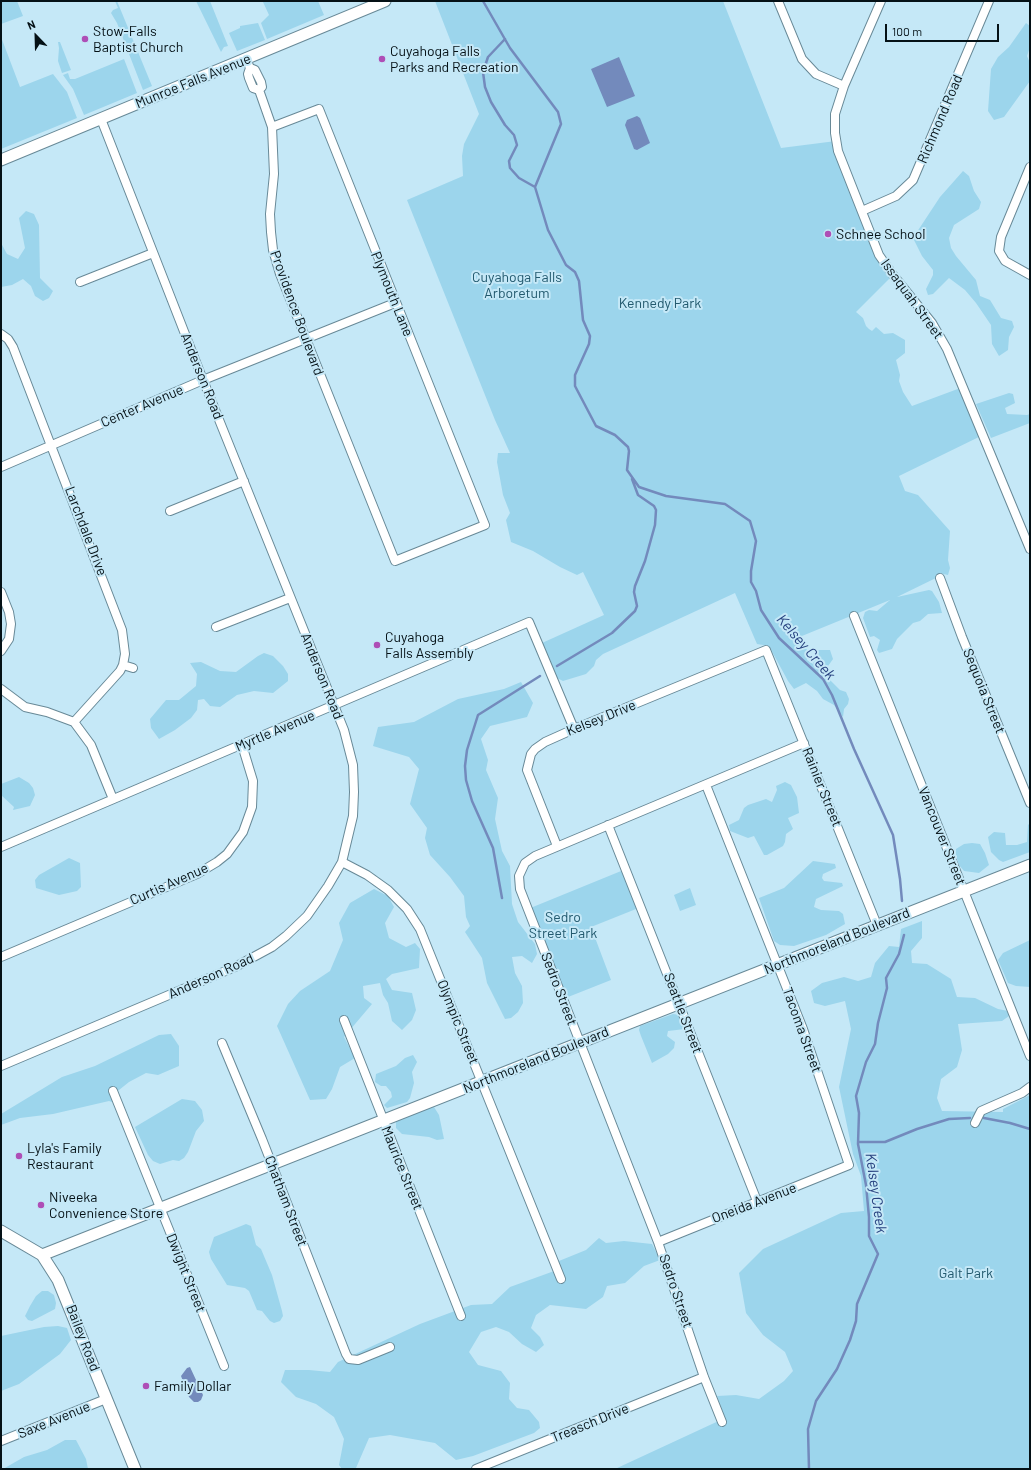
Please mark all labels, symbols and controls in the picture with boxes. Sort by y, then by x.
north arrow [16,16,56,56]
scale bar [887,16,1001,42]
text: N [25,17,37,32]
place label: Stow-Falls Baptist Church [93,23,183,56]
text: 100 m [892,24,922,38]
marker: Stow-Falls Baptist Church [80,34,90,44]
place label: Cuyahoga Falls Parks and Recreation [390,43,519,76]
street label: Munroe Falls Avenue [133,50,253,112]
marker: Cuyahoga Falls Parks and Recreation [377,54,387,64]
street label: Richmond Road [914,72,966,166]
place label: Schnee School [836,226,926,242]
marker: Schnee School [823,229,833,239]
street label: Providence Boulevard [267,248,327,378]
street label: Plymouth Lane [367,249,417,339]
street label: Issaquah Street [877,256,947,342]
park label: Cuyahoga Falls Arboretum [472,269,562,302]
park label: Kennedy Park [619,295,701,311]
street label: Anderson Road [177,330,227,422]
street label: Center Avenue [98,381,186,431]
street label: Larchdale Drive [61,484,111,578]
water label: Kelsey Creek [773,611,839,683]
place label: Cuyahoga Falls Assembly [385,629,474,662]
street label: Anderson Road [297,630,347,722]
marker: Cuyahoga Falls Assembly [372,640,382,650]
street label: Sequoia Street [959,646,1009,736]
street label: Kelsey Drive [564,696,638,740]
street label: Myrtle Avenue [233,707,317,755]
street label: Rainier Street [798,745,846,829]
street label: Vancouver Street [915,784,969,888]
street label: Curtis Avenue [127,859,211,909]
street label: Northmoreland Boulevard [762,904,912,978]
park label: Sedro Street Park [529,909,597,942]
street label: Anderson Road [166,950,256,1002]
street label: Sedro Street [537,950,581,1028]
street label: Seattle Street [660,971,706,1055]
street label: Olympic Street [433,977,483,1067]
street label: Tacoma Street [779,985,825,1075]
street label: Northmoreland Boulevard [461,1023,611,1097]
street label: Maurice Street [378,1124,426,1212]
place label: Lyla's Family Restaurant [27,1140,102,1172]
marker: Lyla's Family Restaurant [14,1151,24,1161]
water label: Kelsey Creek [861,1152,891,1234]
street label: Chatham Street [261,1153,311,1249]
street label: Oneida Avenue [709,1179,799,1227]
place label: Niveeka Convenience Store [49,1189,163,1222]
marker: Niveeka Convenience Store [36,1200,46,1210]
street label: Dwight Street [163,1231,209,1315]
street label: Sedro Street [656,1252,696,1330]
park label: Galt Park [939,1265,993,1281]
street label: Bailey Road [63,1302,103,1374]
place label: Family Dollar [154,1378,231,1394]
marker: Family Dollar [141,1381,151,1391]
street label: Saxe Avenue [15,1398,93,1442]
street label: Treasch Drive [549,1400,631,1446]

